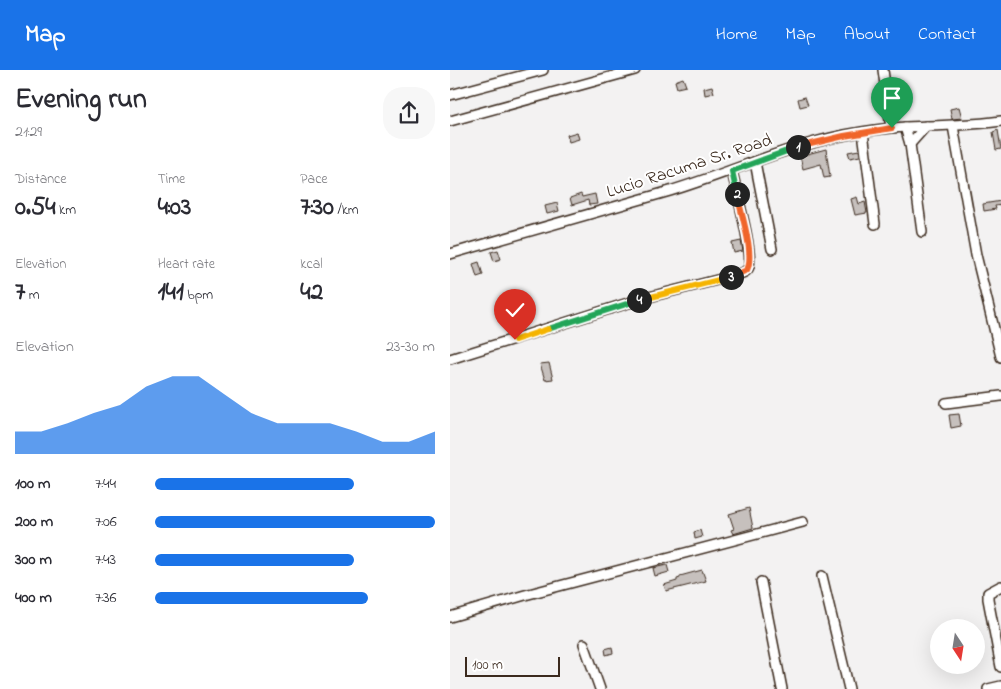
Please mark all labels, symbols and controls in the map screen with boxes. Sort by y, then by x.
text: Map [25,18,66,53]
text: Home [716,22,757,48]
text: Map [785,22,816,48]
text: About [844,22,890,48]
text: Contact [918,22,976,48]
pin [871,77,913,128]
text: Evening run [15,80,147,121]
icon: arrive [878,84,906,112]
button: share [383,87,435,139]
text: 21:29 [15,120,42,144]
street label: Lucio Racuma Sr. Road [604,128,776,206]
pin: 1 [786,134,810,160]
text: 1 [796,137,801,158]
text: Distance [15,169,67,190]
text: Time [158,169,185,190]
text: Pace [300,169,328,190]
pin: 2 [724,182,750,206]
text: 2 [734,184,741,205]
text: 0.54 [15,190,56,226]
text: 4:03 [158,190,191,226]
text: 7:30 [300,190,334,226]
text: km [56,200,76,221]
text: /km [334,200,359,221]
text: Elevation [15,254,66,275]
text: Heart rate [158,254,215,275]
text: kcal [300,254,323,275]
pin: 3 [718,264,744,290]
text: 3 [729,267,734,288]
text: 7 [15,275,25,311]
text: 141 [158,275,184,311]
text: 42 [300,275,323,311]
text: m [25,285,40,306]
text: bpm [184,285,213,306]
pin: 4 [626,288,652,312]
pin [494,289,536,340]
text: 4 [637,290,642,311]
icon: check [501,296,529,324]
text: Elevation [15,335,74,359]
text: 23–30 m [386,335,435,359]
text: 100 m [15,472,50,496]
text: 7:44 [95,472,116,496]
text: 200 m [15,510,53,534]
text: 7:06 [95,510,117,534]
text: 300 m [15,548,52,572]
text: 7:43 [95,548,116,572]
text: 400 m [15,586,52,610]
text: 7:36 [95,586,117,610]
north arrow [930,619,985,674]
map controls [930,619,985,674]
scale bar [465,654,560,677]
text: 100 m [472,655,503,676]

